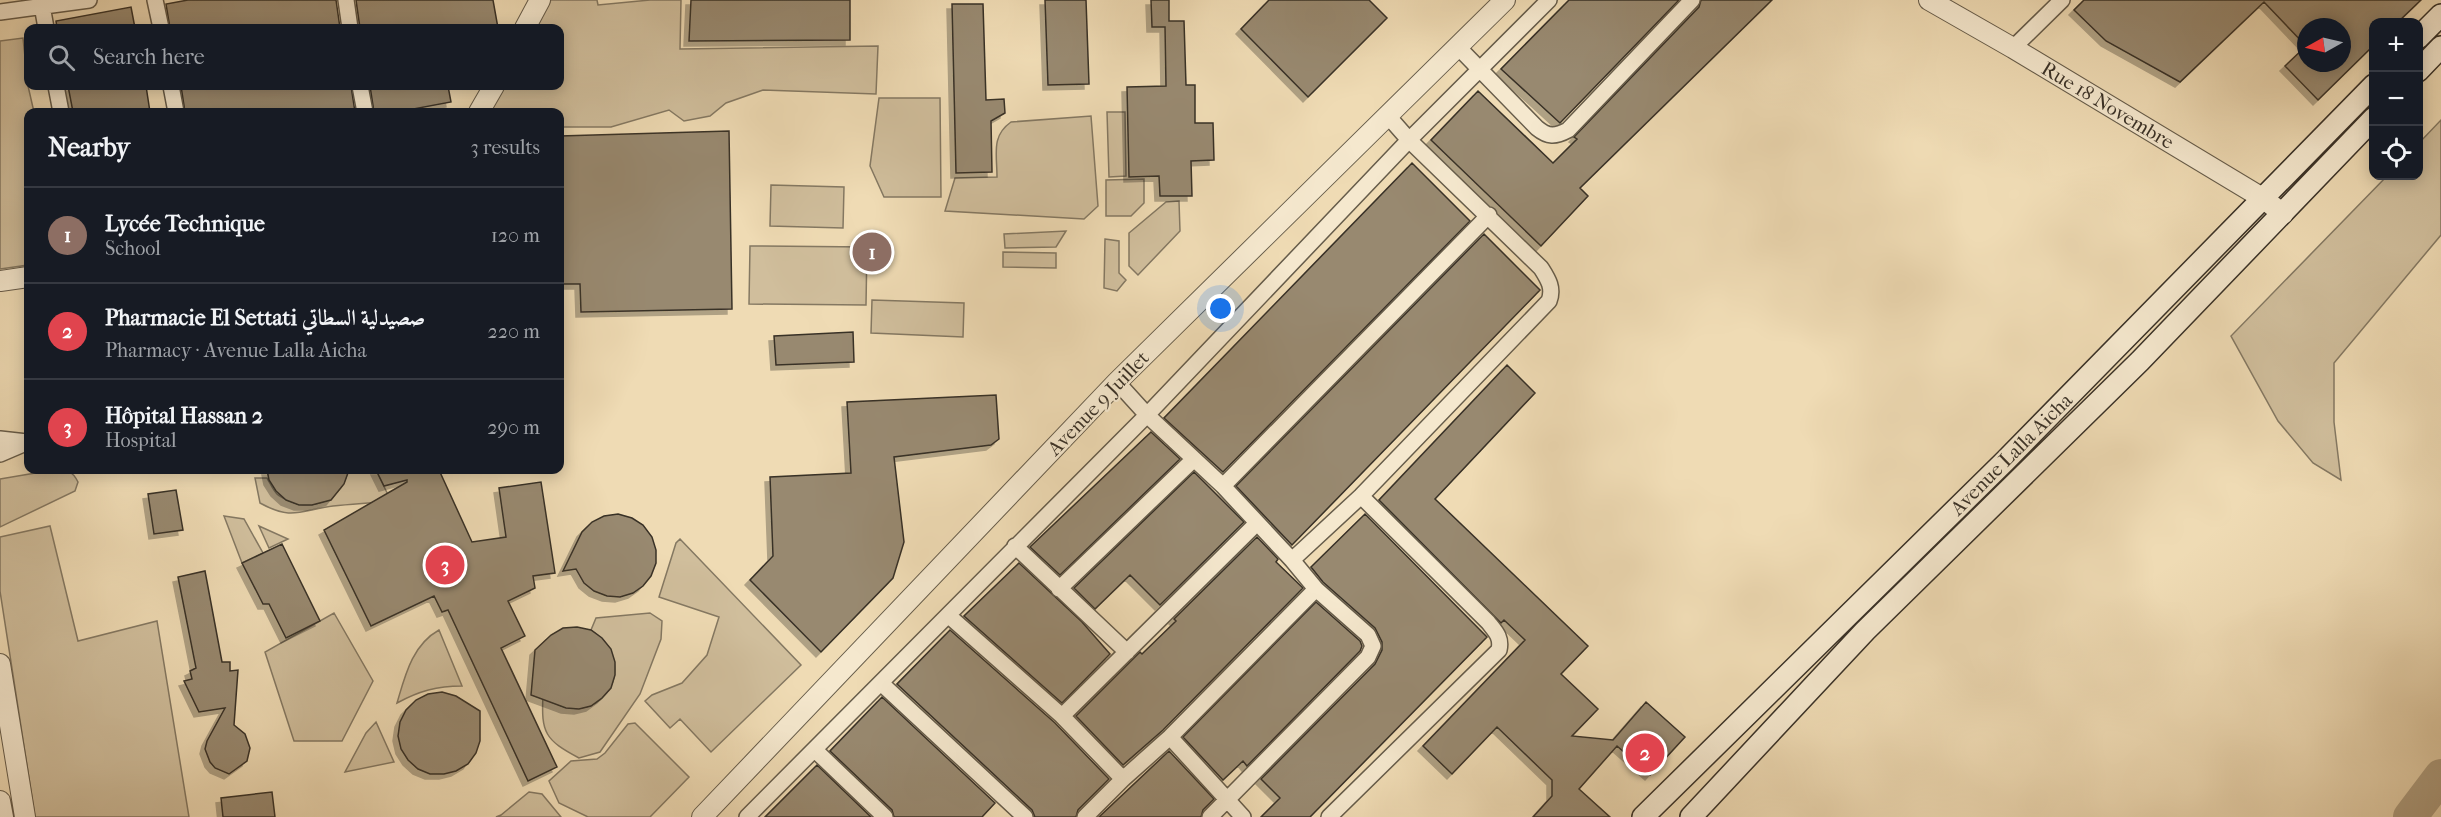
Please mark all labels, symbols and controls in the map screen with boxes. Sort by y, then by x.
north arrow [2297,18,2351,72]
map controls [2369,18,2423,180]
button: + [2369,18,2423,72]
search box [24,24,564,90]
icon: search [45,41,78,74]
text: Search here [93,44,205,70]
street label: Rue 18 Novembre [2037,57,2178,154]
button: − [2369,72,2423,126]
button: locate [2369,126,2423,180]
text: Nearby [48,132,130,163]
text: 3 results [471,136,540,159]
text: Lycée Technique [105,211,265,237]
text: 1 [64,224,71,247]
text: 120 m [491,224,540,247]
pin: 1 [852,230,892,274]
text: School [105,237,161,260]
your location [1206,294,1235,323]
text: Pharmacie El Settati صصيدلية السطاتي [105,305,425,331]
text: 2 [62,320,73,343]
text: 220 m [487,320,540,343]
text: Pharmacy · Avenue Lalla Aicha [105,339,367,362]
street label: Avenue 9 Juillet [1042,346,1154,461]
street label: Avenue Lalla Aicha [1945,388,2078,521]
text: Hôpital Hassan 2 [105,403,263,429]
text: 3 [63,416,72,439]
text: 290 m [487,416,540,439]
text: Hospital [105,429,177,452]
pin: 3 [426,542,464,588]
pin: 2 [1626,730,1664,776]

